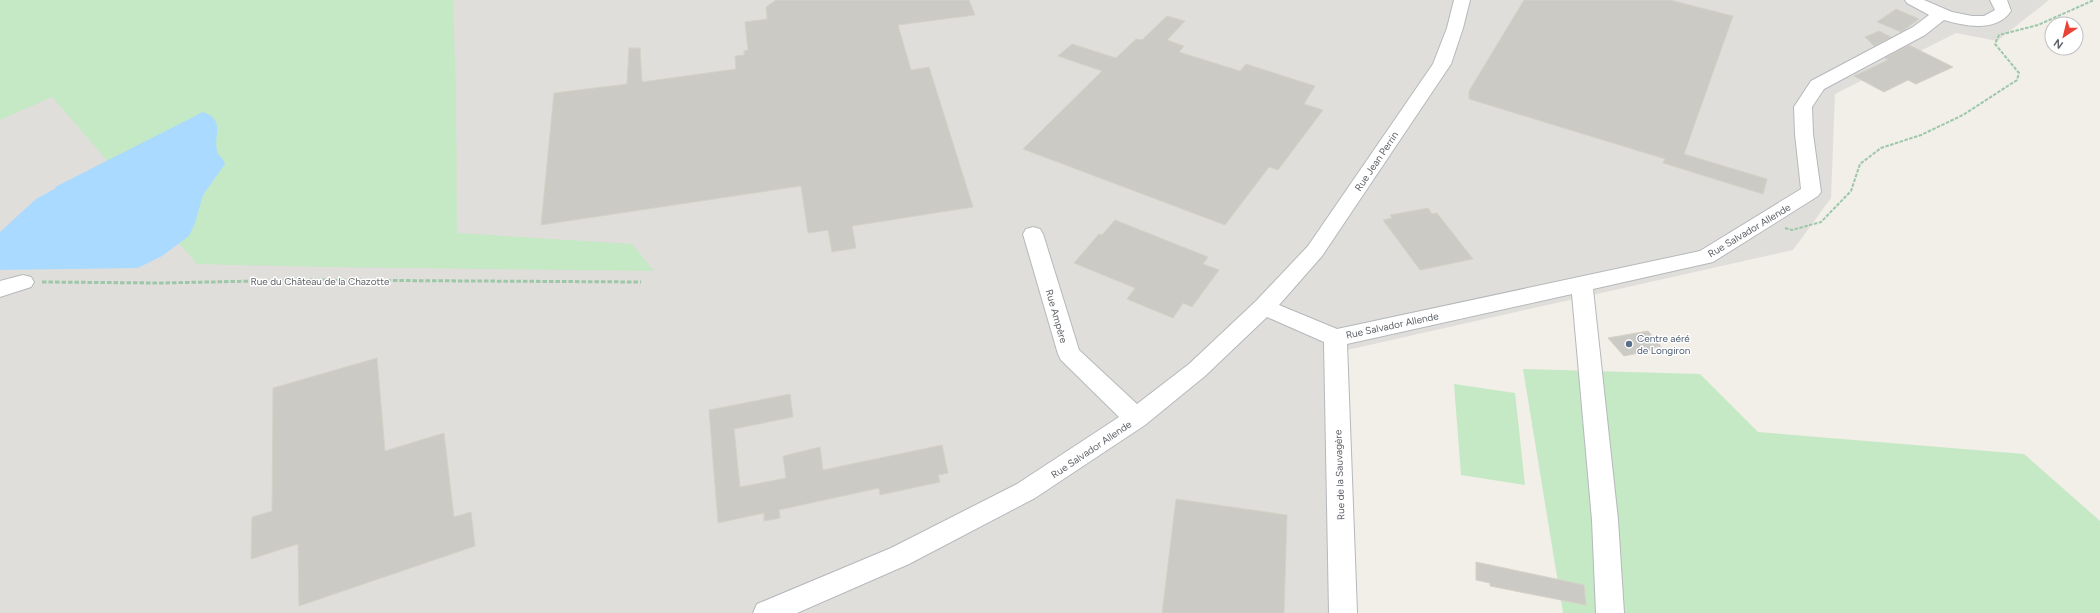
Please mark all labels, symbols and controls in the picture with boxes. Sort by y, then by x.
north arrow [2044,16,2084,56]
text: N [2051,36,2066,52]
street label: Rue Jean Perrin [1352,129,1401,194]
street label: Rue Salvador Allende [1705,200,1794,260]
street label: Rue du Château de la Chazotte [250,275,390,288]
street label: Rue Ampère [1043,288,1071,345]
street label: Rue Salvador Allende [1345,309,1440,342]
place label: Centre aéré de Longiron [1637,332,1691,357]
marker: Centre aéré de Longiron [1624,339,1634,349]
street label: Rue Salvador Allende [1048,417,1135,481]
street label: Rue de la Sauvagère [1331,429,1348,520]

